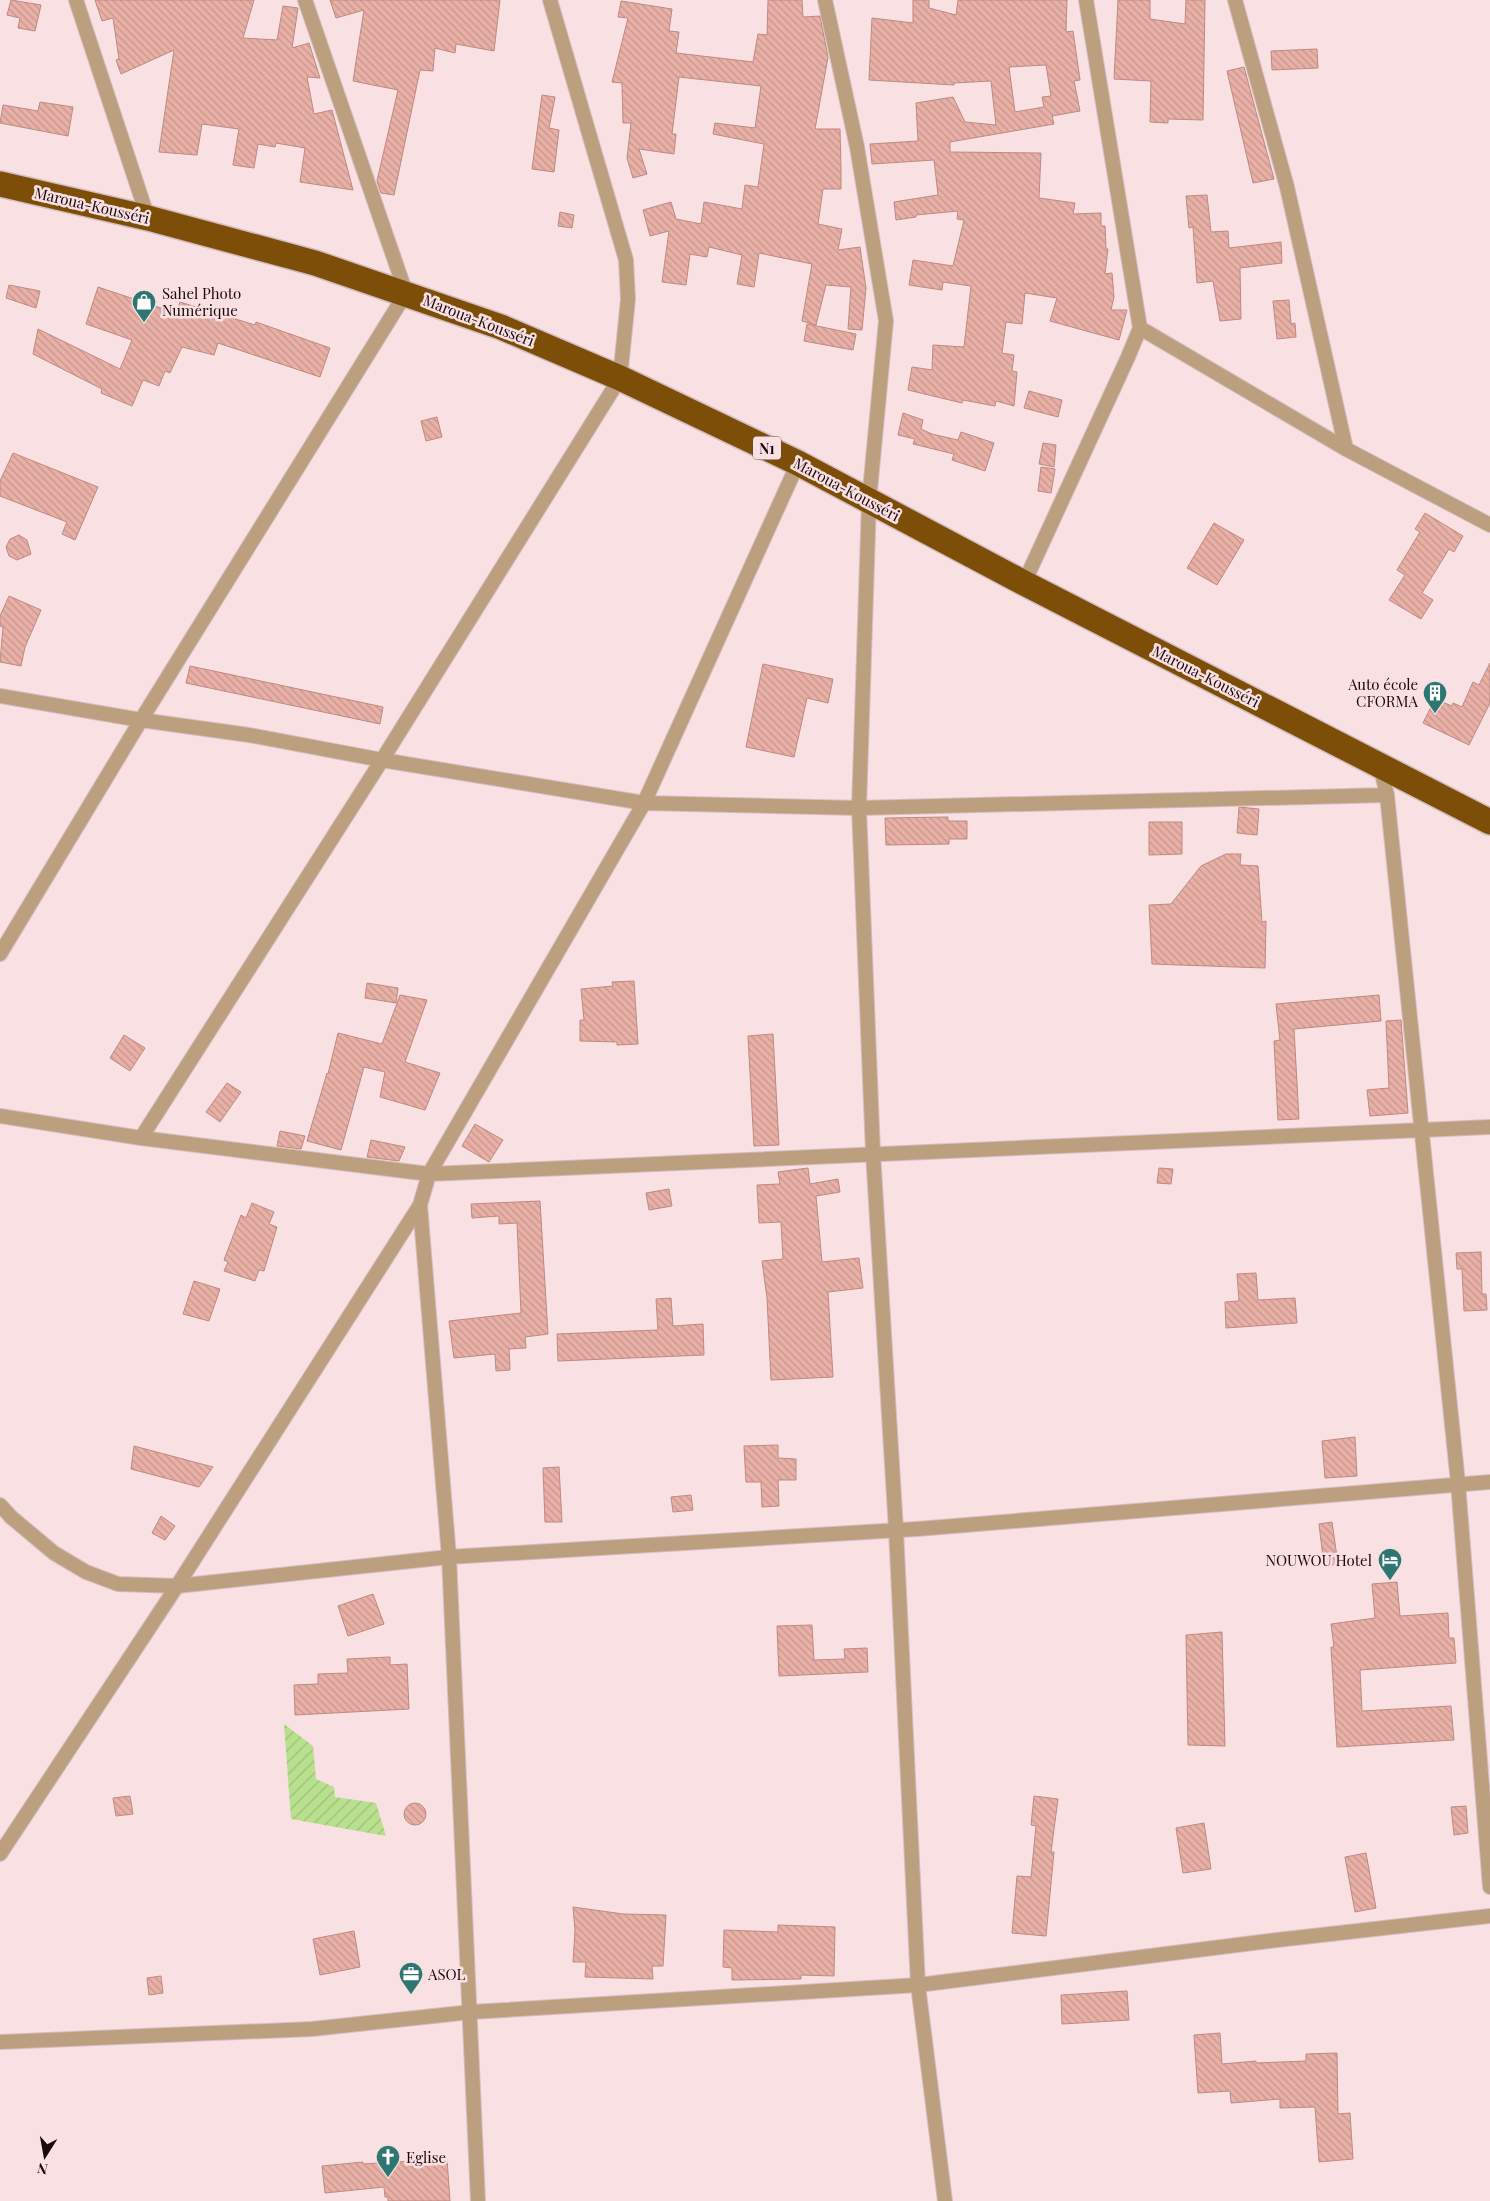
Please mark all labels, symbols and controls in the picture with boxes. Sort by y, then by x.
street label: Maroua-Kousséri [33,182,152,228]
place label: Sahel Photo Numérique [162,283,241,320]
shop icon: Sahel Photo Numérique [131,289,157,323]
street label: Maroua-Kousséri [421,290,538,351]
road number: N1 [753,436,781,459]
street label: Maroua-Kousséri [790,453,904,526]
street label: Maroua-Kousséri [1149,640,1263,712]
place label: Auto école CFORMA [1347,674,1419,711]
building icon: Auto école CFORMA [1422,680,1448,714]
hotel icon: NOUWOU Hotel [1377,1547,1403,1581]
place label: NOUWOU Hotel [1265,1550,1372,1570]
office icon: ASOL [398,1961,424,1995]
place label: ASOL [427,1964,466,1984]
north arrow [20,2131,70,2181]
church icon: Eglise [375,2144,401,2178]
place label: Eglise [406,2147,446,2167]
text: N [36,2159,49,2180]

